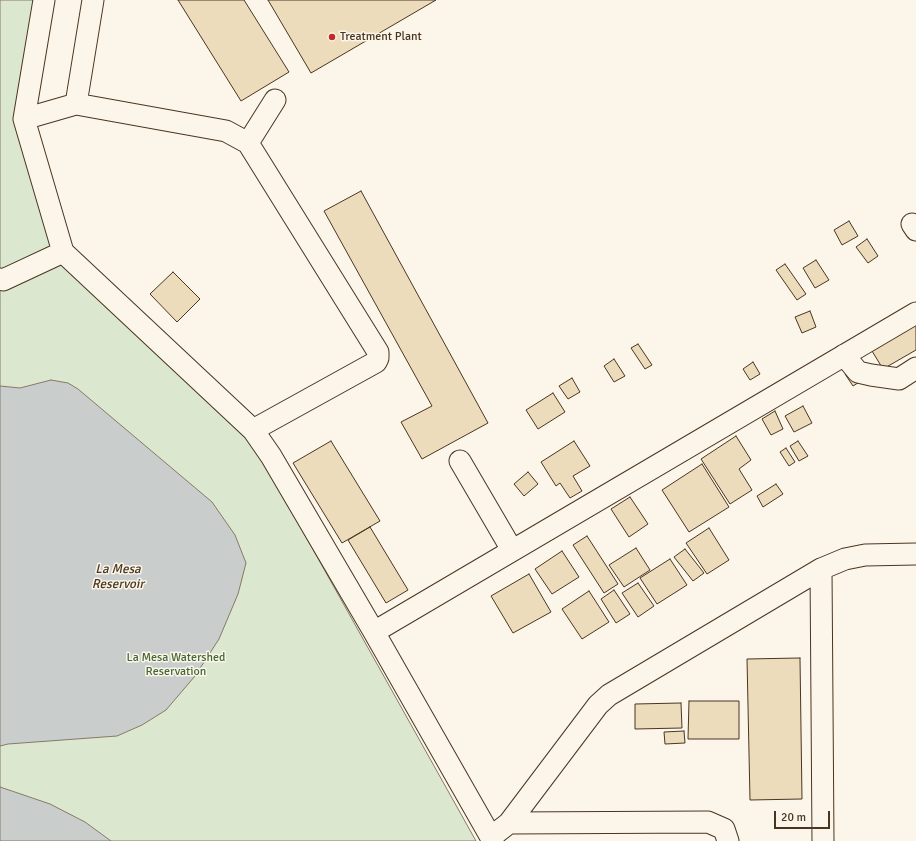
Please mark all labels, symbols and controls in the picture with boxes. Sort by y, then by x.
place label: Treatment Plant [340,30,422,44]
marker: Treatment Plant [327,32,337,42]
water label: La Mesa Reservoir [92,562,144,593]
park label: La Mesa Watershed Reservation [127,651,225,679]
scale bar [776,803,832,829]
text: 20 m [781,810,806,825]

